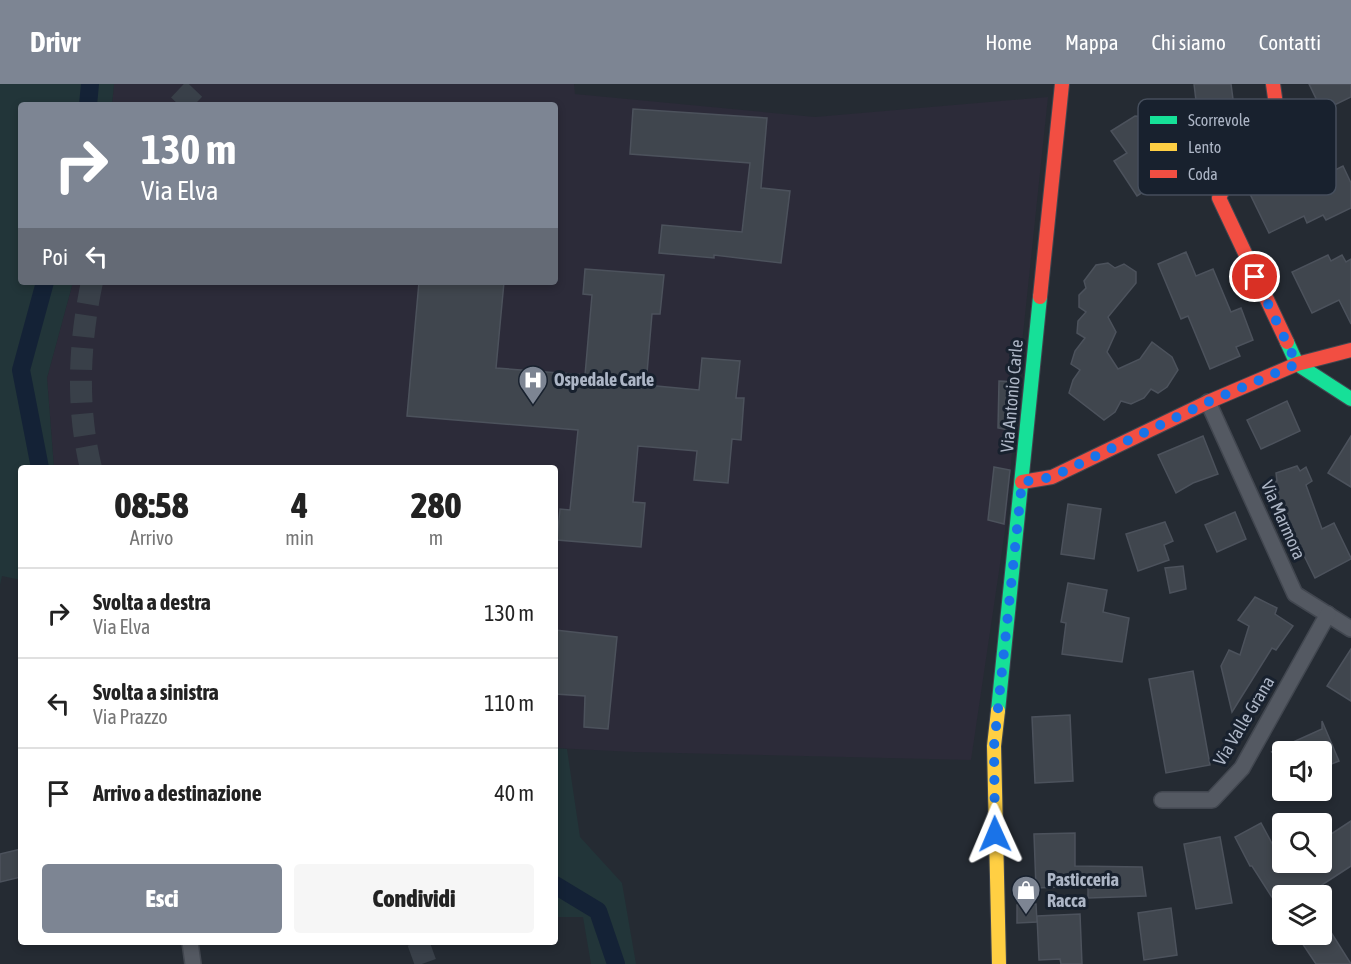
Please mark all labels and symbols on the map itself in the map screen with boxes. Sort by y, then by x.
legend [1138,99,1336,195]
text: Scorrevole [1188,111,1250,129]
text: Lento [1188,138,1221,156]
text: Coda [1188,165,1218,183]
pin [1229,251,1280,302]
street label: Via Antonio Carle [996,339,1027,453]
hospital icon: Ospedale Carle [517,364,549,406]
place label: Ospedale Carle [554,369,654,390]
street label: Via Marmora [1257,477,1310,563]
street label: Via Valle Grana [1209,672,1278,769]
position arrow [963,802,1027,866]
place label: Pasticceria Racca [1047,869,1119,911]
shop icon: Pasticceria Racca [1010,874,1042,916]

